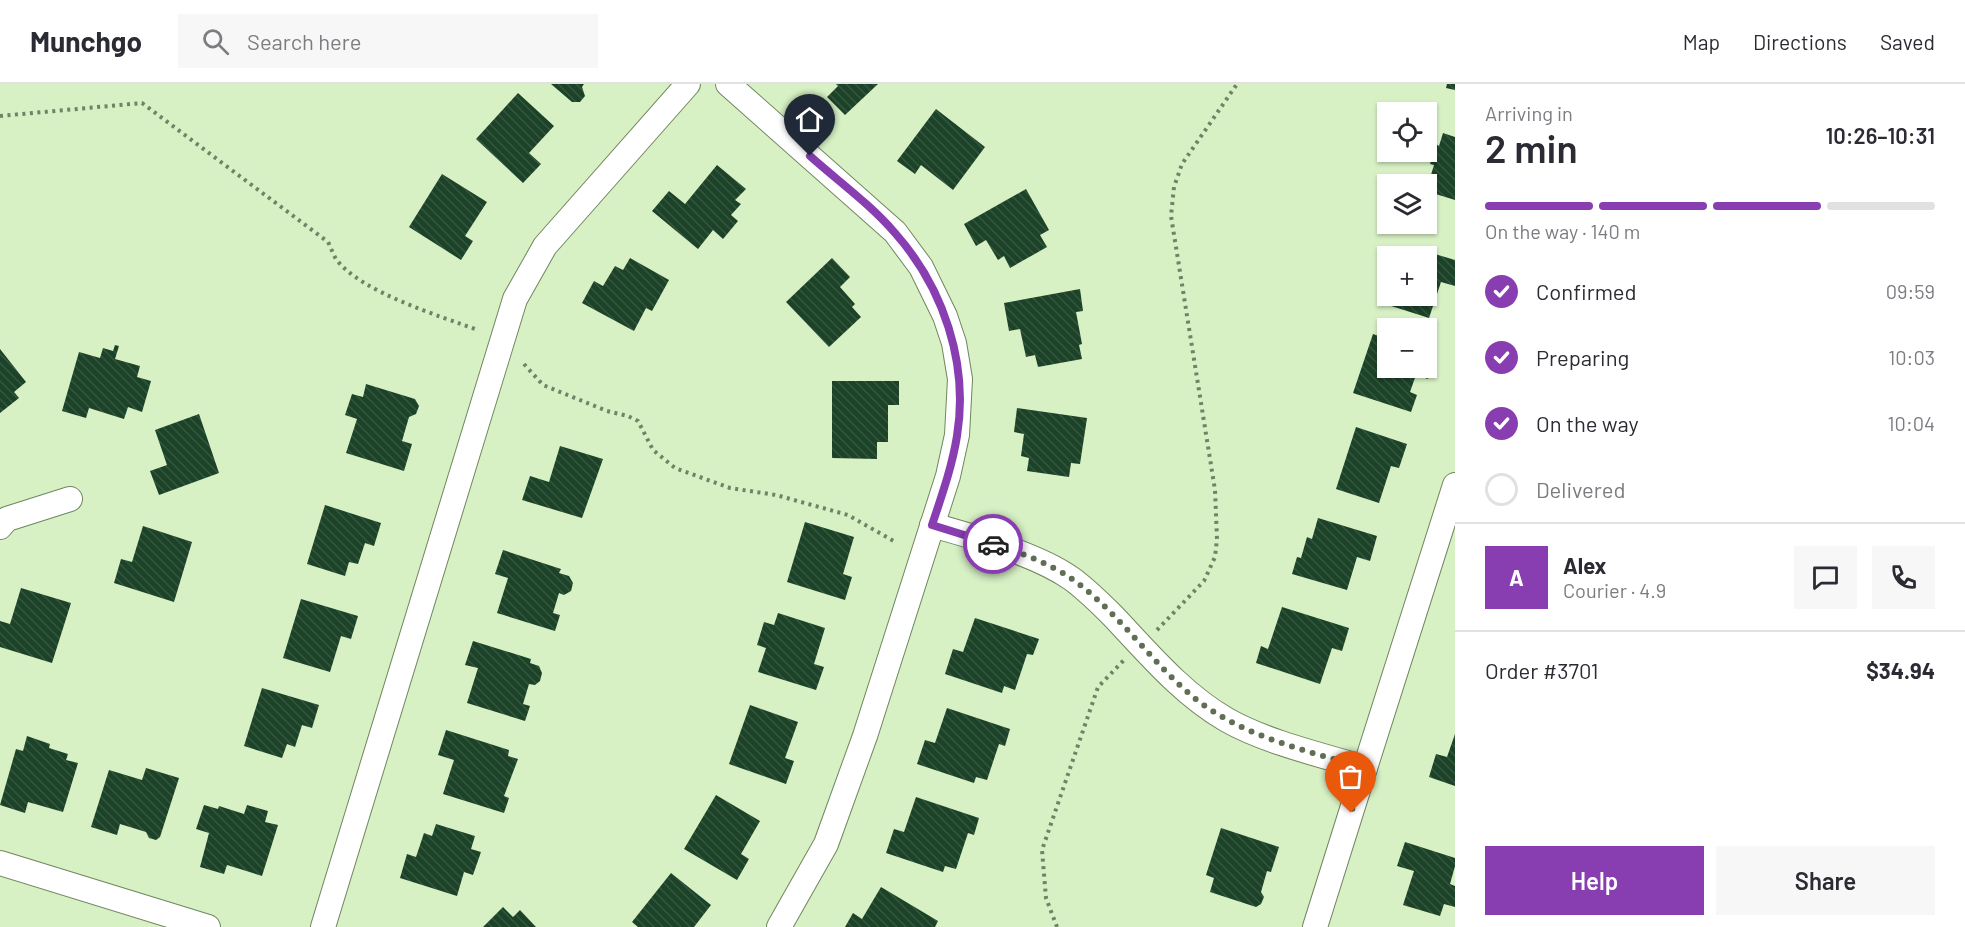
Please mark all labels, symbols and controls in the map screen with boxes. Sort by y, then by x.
search box [178,14,598,68]
text: Munchgo [30,24,142,58]
icon: search [199,25,232,58]
text: Search here [247,28,361,54]
text: Map [1683,29,1720,54]
text: Directions [1753,29,1847,54]
text: Saved [1880,29,1935,54]
pin [784,94,835,156]
text: Arriving in [1485,101,1573,125]
map controls [1377,102,1437,378]
button: locate [1377,102,1437,162]
icon: home [793,103,826,136]
text: 10:26–10:31 [1825,122,1935,148]
text: 2 min [1485,124,1578,171]
button: layers [1377,174,1437,234]
text: On the way · 140 m [1485,219,1640,243]
button: + [1377,246,1437,306]
icon: check [1485,275,1518,308]
text: Confirmed [1536,278,1636,304]
text: 09:59 [1886,279,1935,303]
button: − [1377,318,1437,378]
icon: check [1485,341,1518,374]
text: Preparing [1536,344,1629,370]
text: 10:03 [1888,345,1935,369]
icon: check [1485,407,1518,440]
text: On the way [1536,410,1639,436]
text: 10:04 [1888,411,1935,435]
text: Delivered [1536,476,1625,502]
courier [963,514,1023,574]
icon: car [977,528,1010,561]
button: chat [1794,546,1857,609]
button: phone [1872,546,1935,609]
text: Alex [1563,552,1606,578]
text: A [1509,564,1524,590]
text: Courier · 4.9 [1563,578,1666,602]
text: Order #3701 [1485,657,1598,683]
text: $34.94 [1866,657,1935,683]
pin [1325,751,1376,813]
icon: bag [1334,760,1367,793]
button: Help [1485,846,1704,915]
button: Share [1716,846,1935,915]

